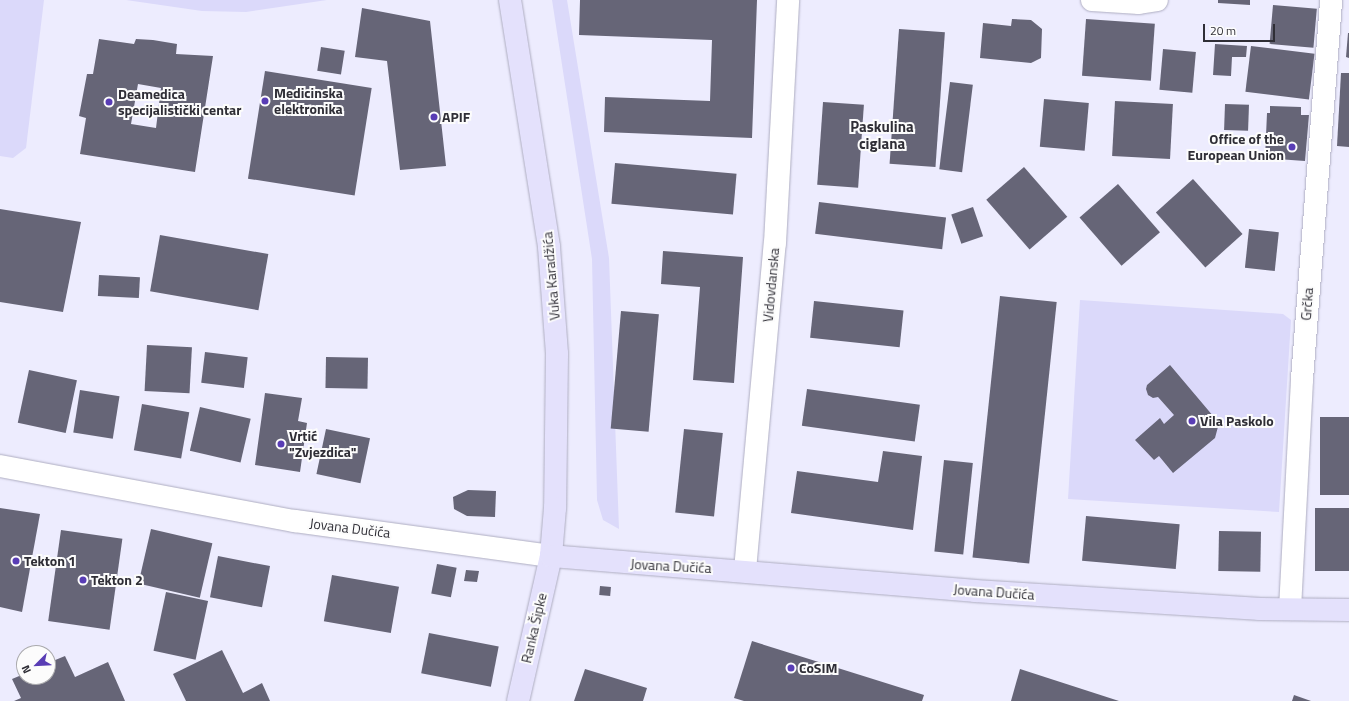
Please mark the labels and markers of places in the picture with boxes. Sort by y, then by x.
place label: Medicinska elektronika [274,85,343,118]
place label: Deamedica specijalistički centar [118,86,241,118]
marker: Medicinska elektronika [259,95,271,107]
marker: Deamedica specijalistički centar [103,96,115,108]
place label: APIF [442,109,470,125]
marker: APIF [429,112,439,122]
place label: Office of the European Union [1187,131,1284,164]
marker: Office of the European Union [1287,142,1297,152]
place label: Vila Paskolo [1200,413,1274,429]
marker: Vila Paskolo [1187,416,1197,426]
place label: Vrtić "Zvjezdica" [289,428,357,460]
marker: Vrtić "Zvjezdica" [276,439,286,449]
place label: Tekton 1 [24,553,76,569]
marker: Tekton 1 [11,556,21,566]
place label: Tekton 2 [91,572,143,588]
marker: Tekton 2 [78,575,88,585]
place label: CoSIM [799,660,837,676]
marker: CoSIM [786,663,796,673]

